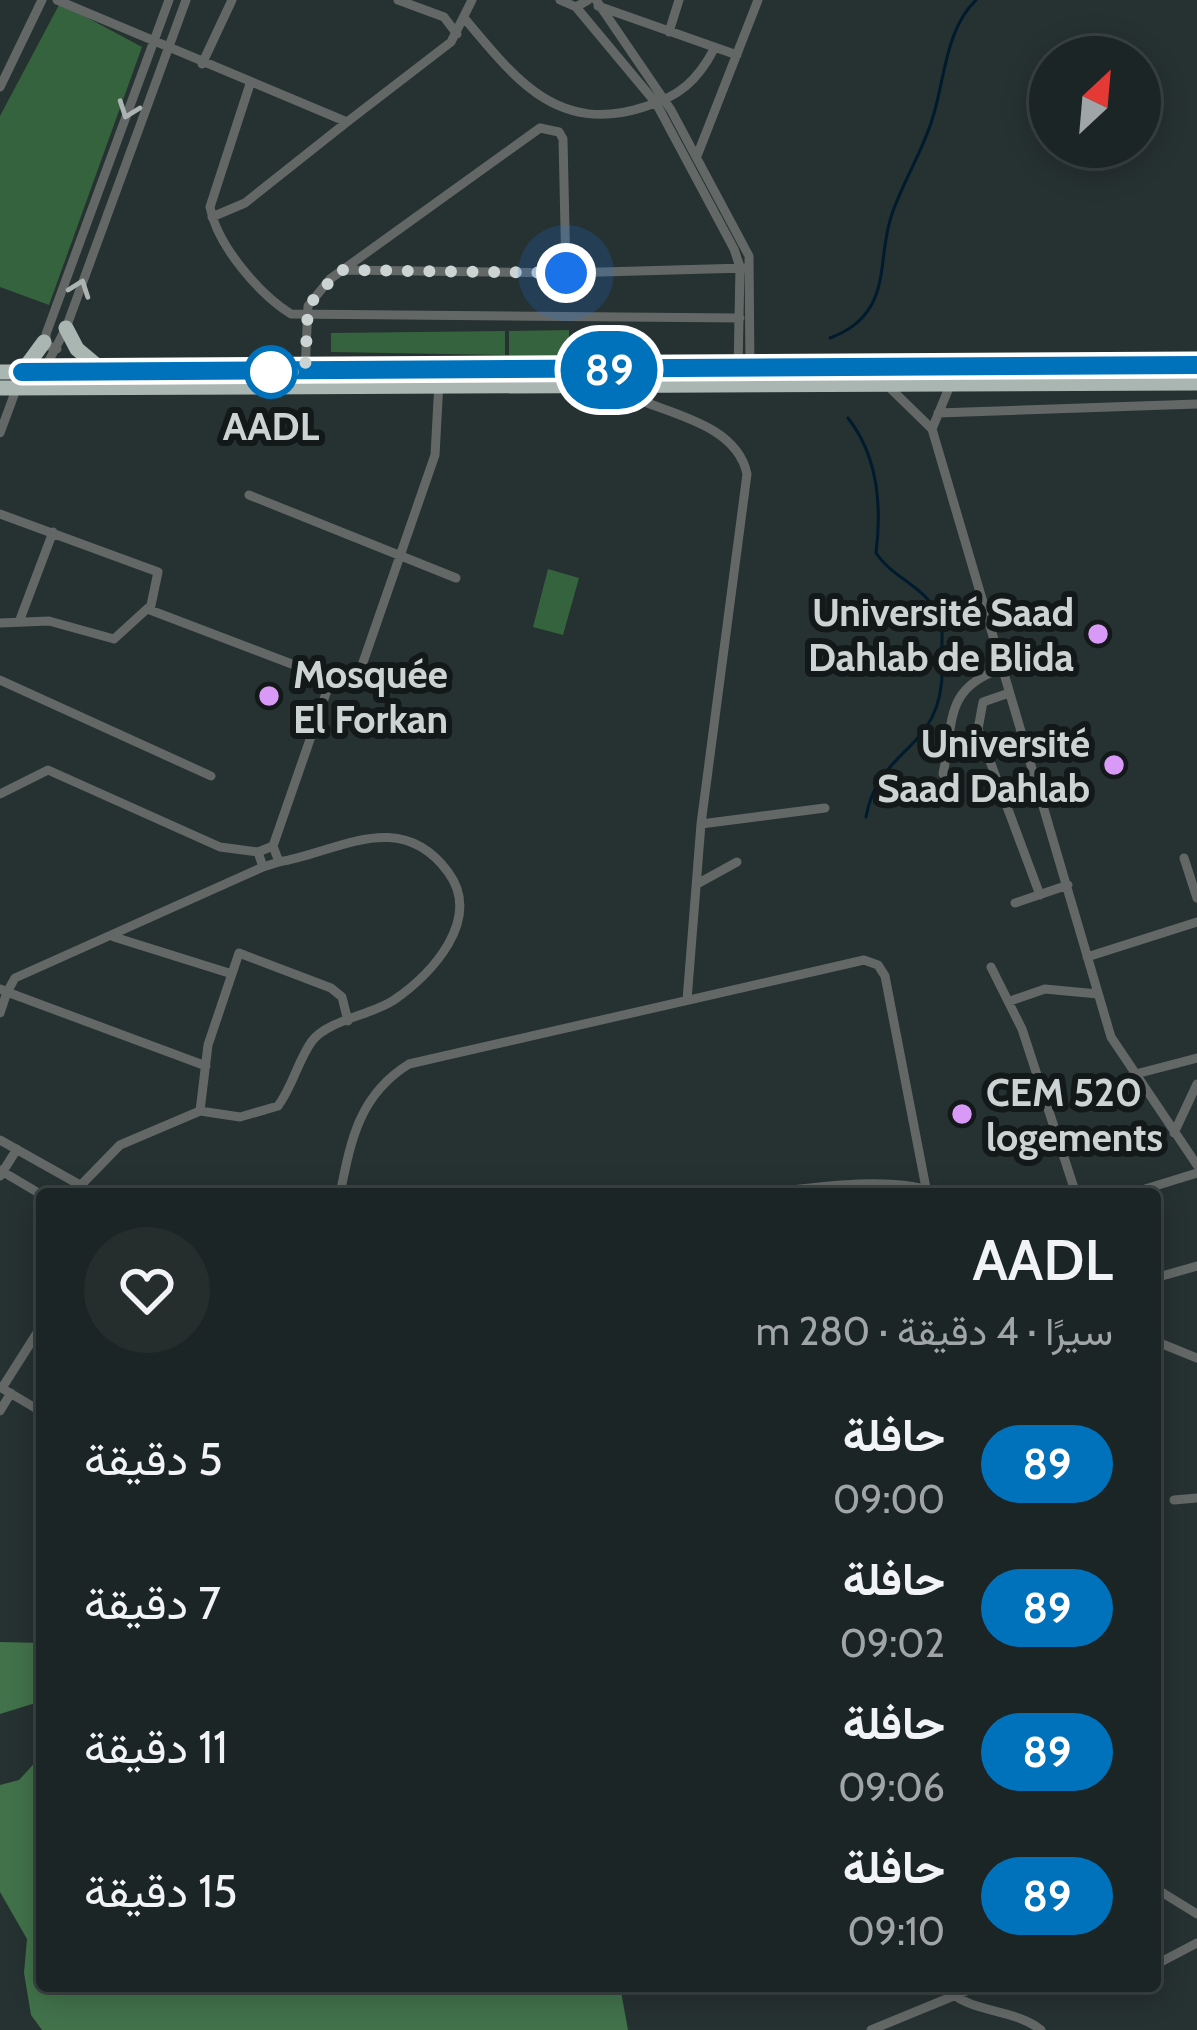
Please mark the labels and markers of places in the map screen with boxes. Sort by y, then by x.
marker: AADL [246,347,296,397]
place label: AADL [223,402,320,450]
place label: Université Saad Dahlab de Blida [808,588,1074,681]
marker: Université Saad Dahlab de Blida [1085,621,1111,647]
place label: Mosquée El Forkan [293,650,448,743]
marker: Mosquée El Forkan [256,683,282,709]
place label: Université Saad Dahlab [877,719,1090,812]
marker: Université Saad Dahlab [1101,752,1127,778]
place label: CEM 520 logements [986,1068,1163,1161]
marker: CEM 520 logements [949,1101,975,1127]

